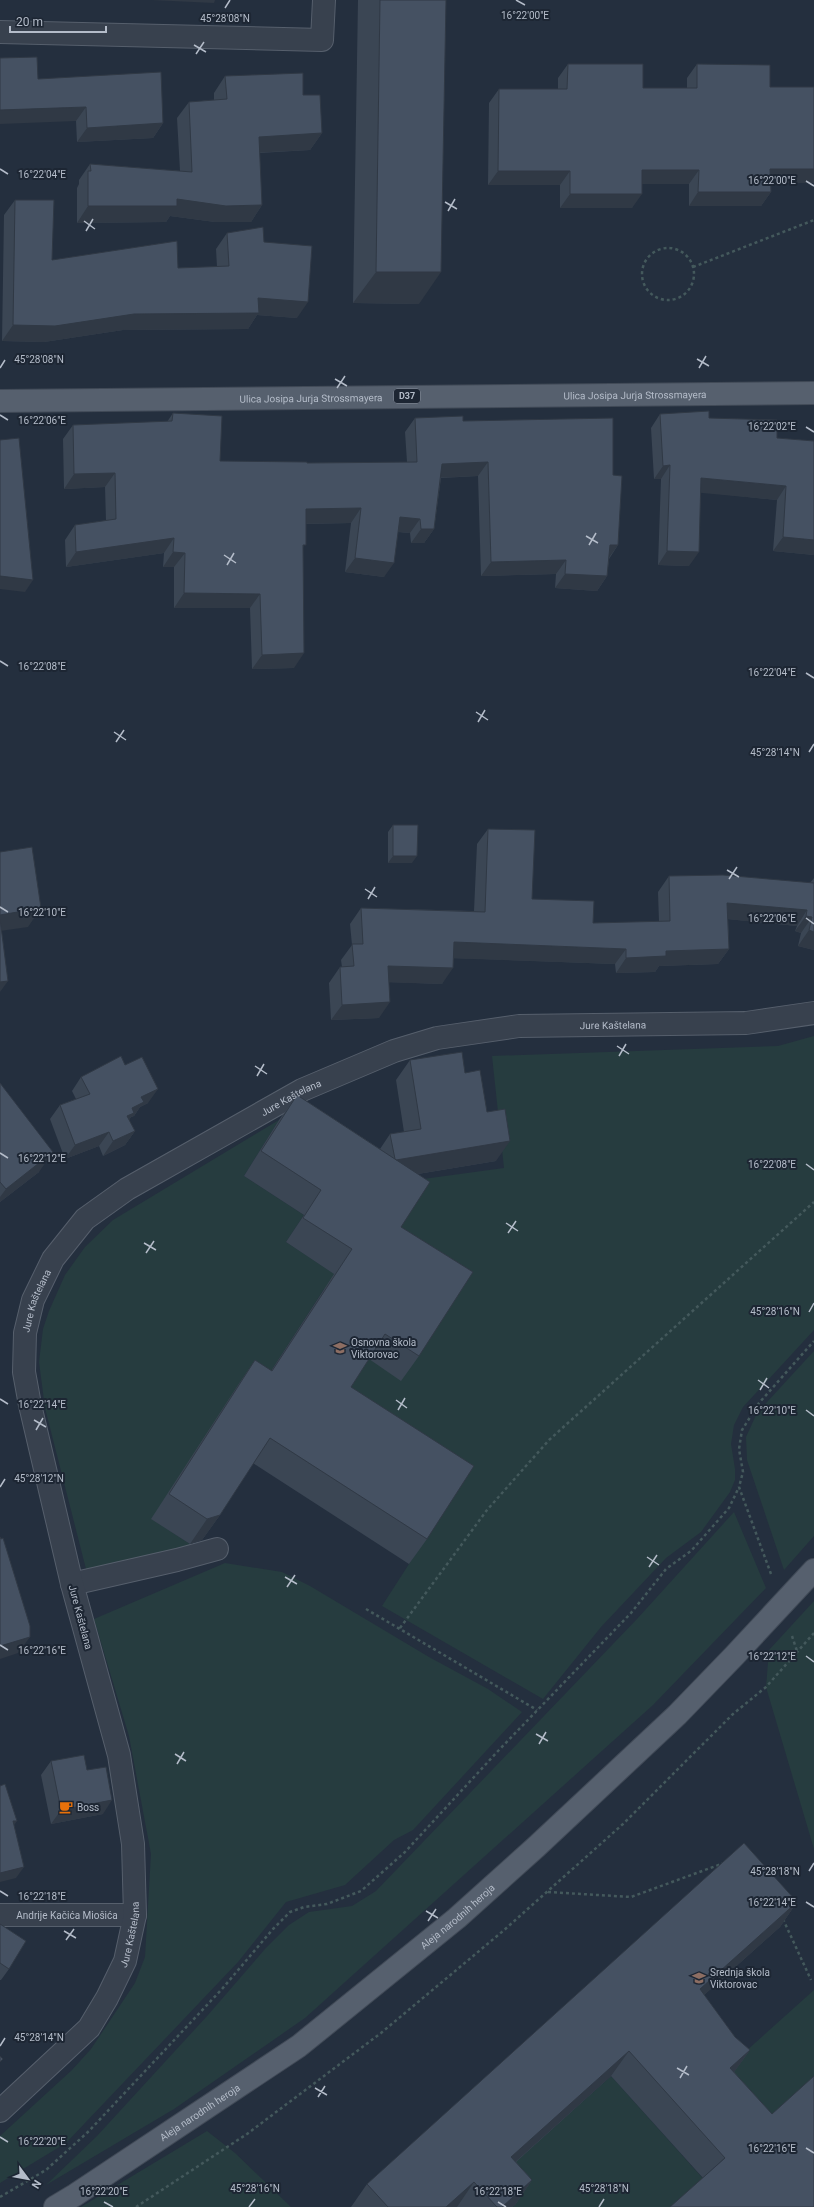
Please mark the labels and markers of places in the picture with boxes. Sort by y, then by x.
place label: Osnovna škola Viktorovac [351,1337,416,1360]
school or university icon: Osnovna škola Viktorovac [332,1340,348,1356]
cafe icon: Boss [58,1799,74,1815]
place label: Boss [77,1802,99,1813]
place label: Srednja škola Viktorovac [710,1967,770,1990]
school or university icon: Srednja škola Viktorovac [691,1970,707,1986]

